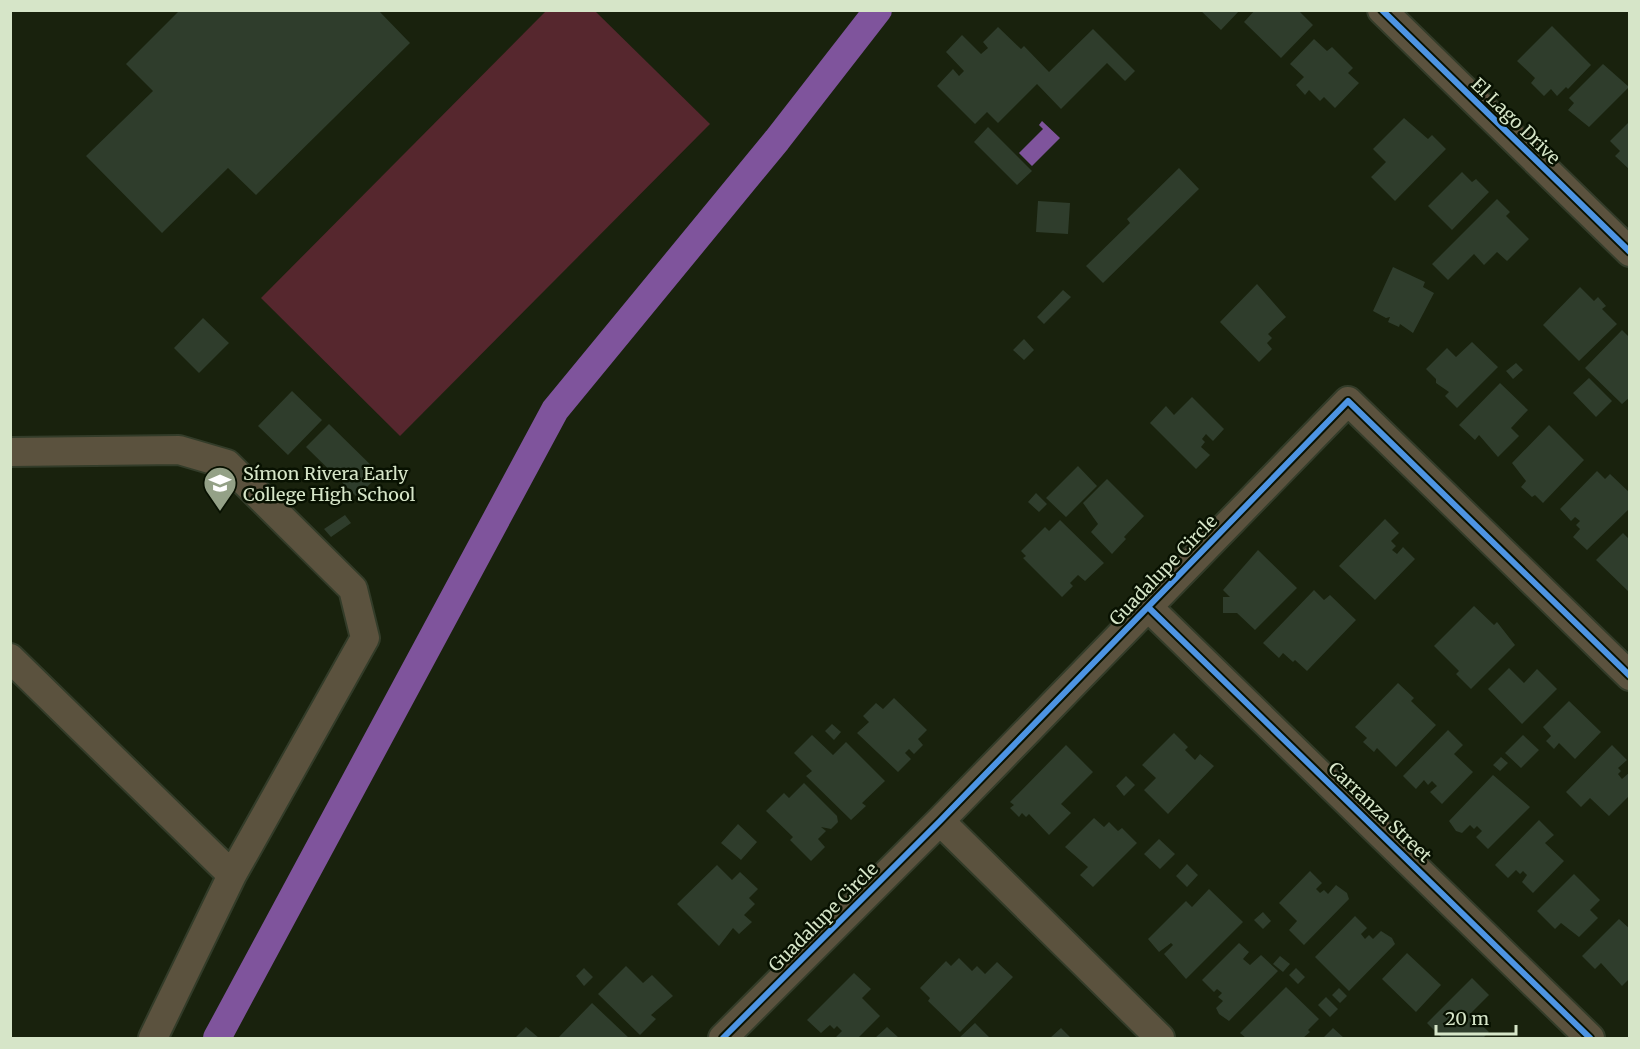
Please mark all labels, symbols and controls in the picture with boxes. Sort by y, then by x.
street label: El Lago Drive [1467,73,1565,169]
place label: Símon Rivera Early College High School [243,462,416,506]
school or university icon: Símon Rivera Early College High School [202,465,238,512]
street label: Guadalupe Circle [1104,510,1222,630]
street label: Carranza Street [1324,757,1436,867]
street label: Guadalupe Circle [763,857,883,977]
scale bar [1436,998,1516,1036]
text: 20 m [1445,1007,1489,1030]

